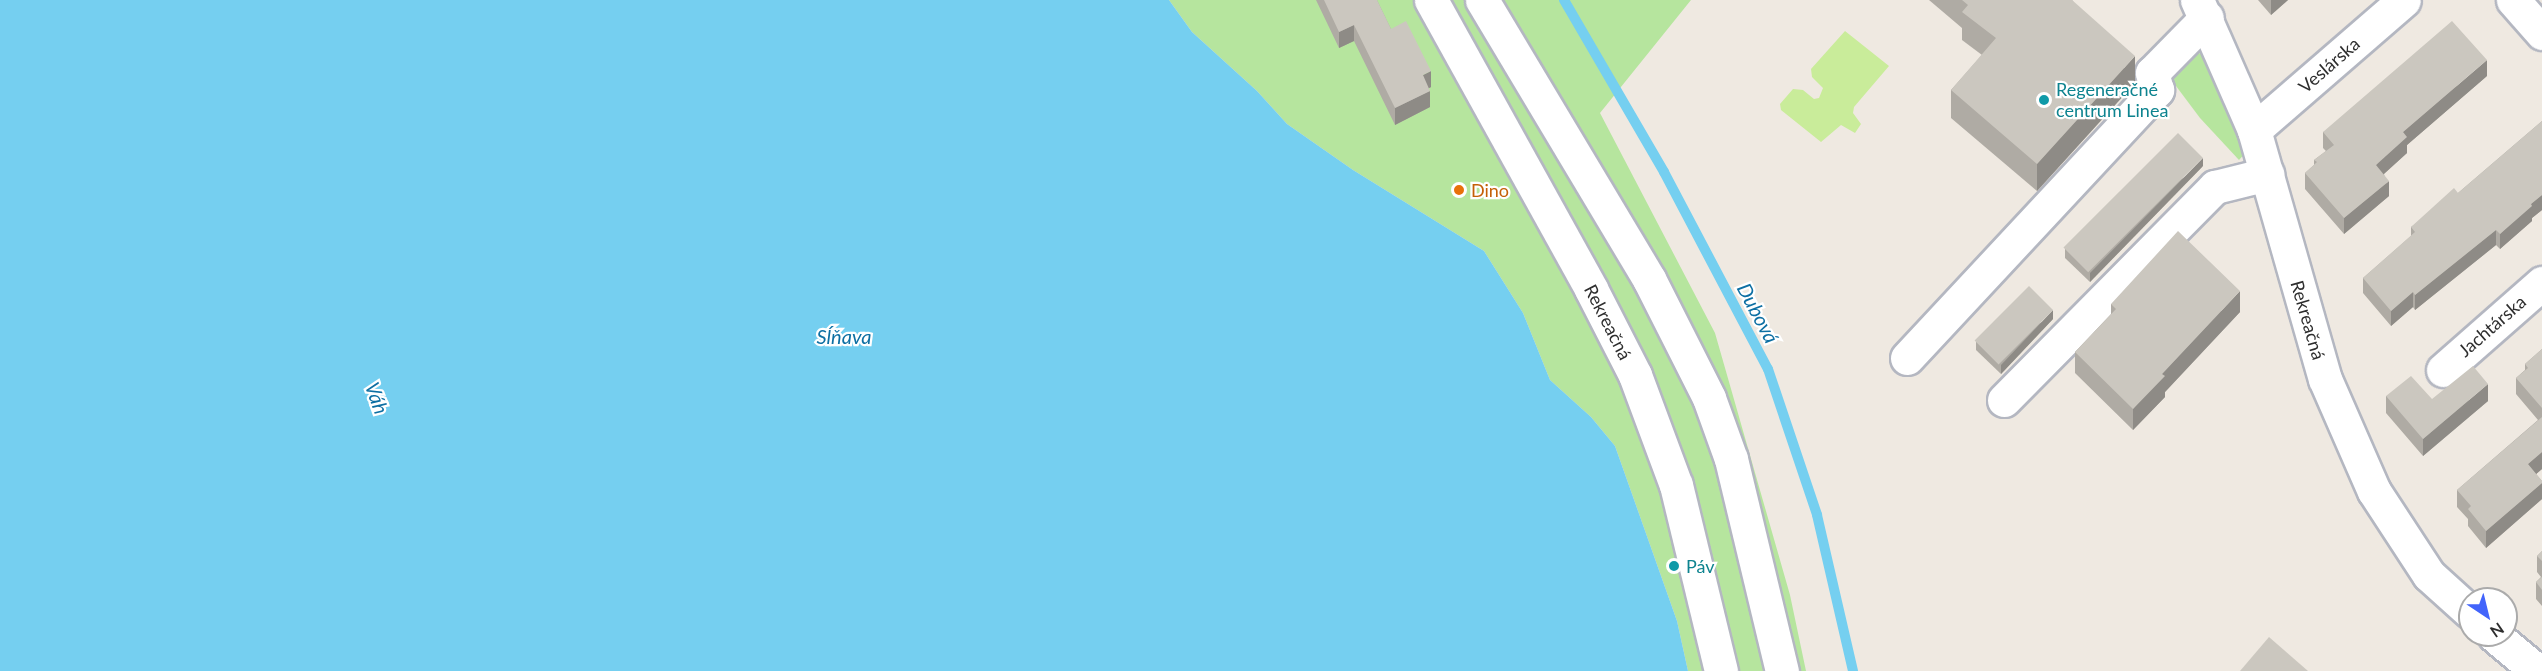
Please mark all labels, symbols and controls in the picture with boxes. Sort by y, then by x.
street label: Veslárska [2294,33,2364,97]
place label: Regeneračné centrum Linea [2056,79,2168,122]
marker: Regeneračné centrum Linea [2037,93,2051,107]
place label: Dino [1471,179,1509,201]
marker: Dino [1452,183,1466,197]
street label: Rekreačná [2286,278,2330,362]
water label: Dubová [1732,279,1784,347]
street label: Rekreačná [1580,281,1636,363]
street label: Jachtárska [2454,291,2530,361]
water label: Sĺňava [817,324,871,348]
water label: Váh [360,379,394,417]
place label: Páv [1686,555,1715,577]
marker: Páv [1667,559,1681,573]
north arrow [2458,587,2518,647]
text: N [2487,619,2508,642]

